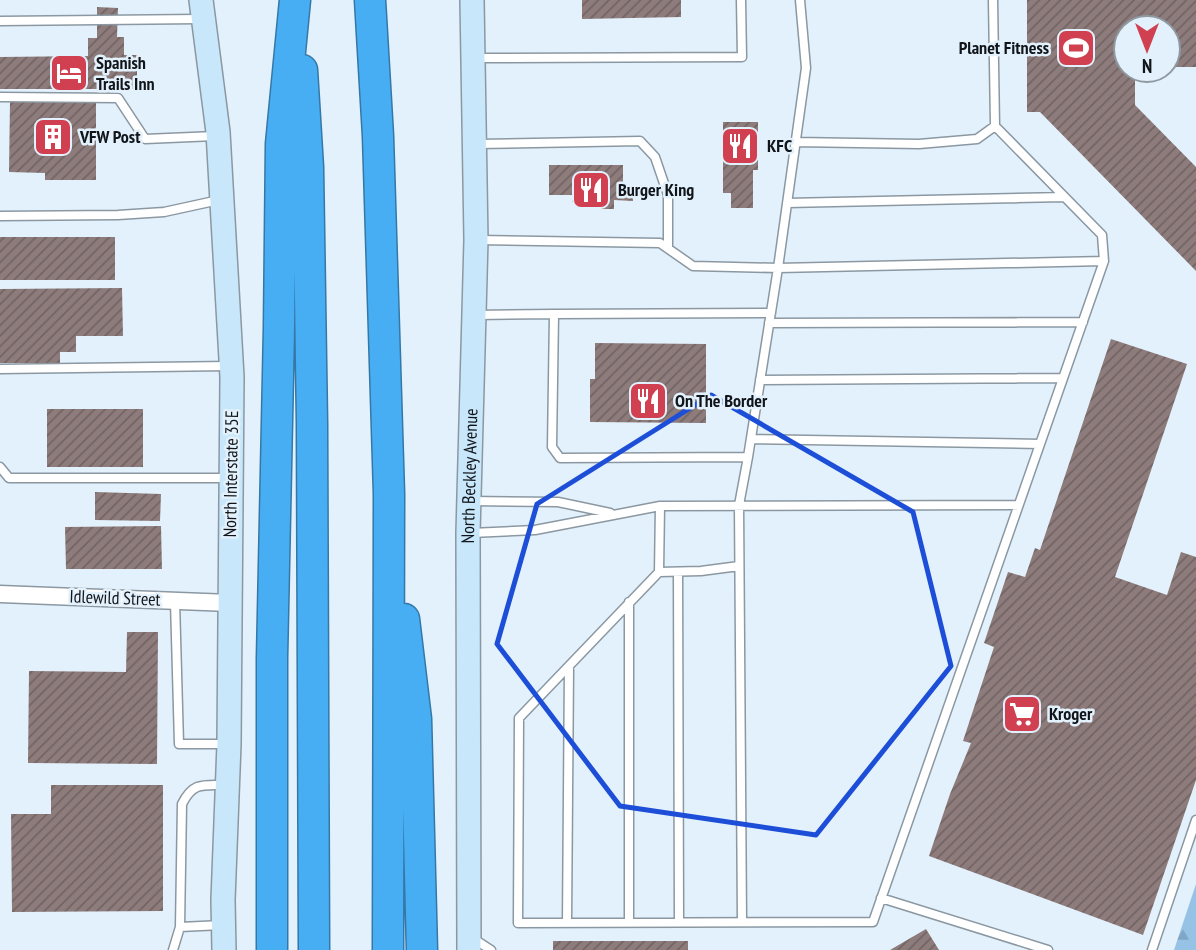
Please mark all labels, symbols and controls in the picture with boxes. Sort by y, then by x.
north arrow [1112,14,1182,84]
sports icon: Planet Fitness [1055,27,1097,69]
place label: Planet Fitness [959,36,1049,59]
place label: Spanish Trails Inn [96,51,155,95]
hotel icon: Spanish Trails Inn [48,52,90,94]
text: N [1142,54,1152,78]
building icon: VFW Post [32,116,74,158]
place label: VFW Post [79,125,141,148]
restaurant icon: KFC [719,125,761,167]
place label: KFC [767,134,792,157]
restaurant icon: Burger King [570,169,612,211]
place label: Burger King [618,178,694,201]
restaurant icon: On The Border [627,380,669,422]
place label: On The Border [675,389,768,412]
street label: North Beckley Avenue [456,408,482,544]
street label: North Interstate 35E [218,410,243,538]
street label: Idlewild Street [69,584,161,611]
supermarket icon: Kroger [1001,693,1043,735]
place label: Kroger [1049,702,1093,725]

